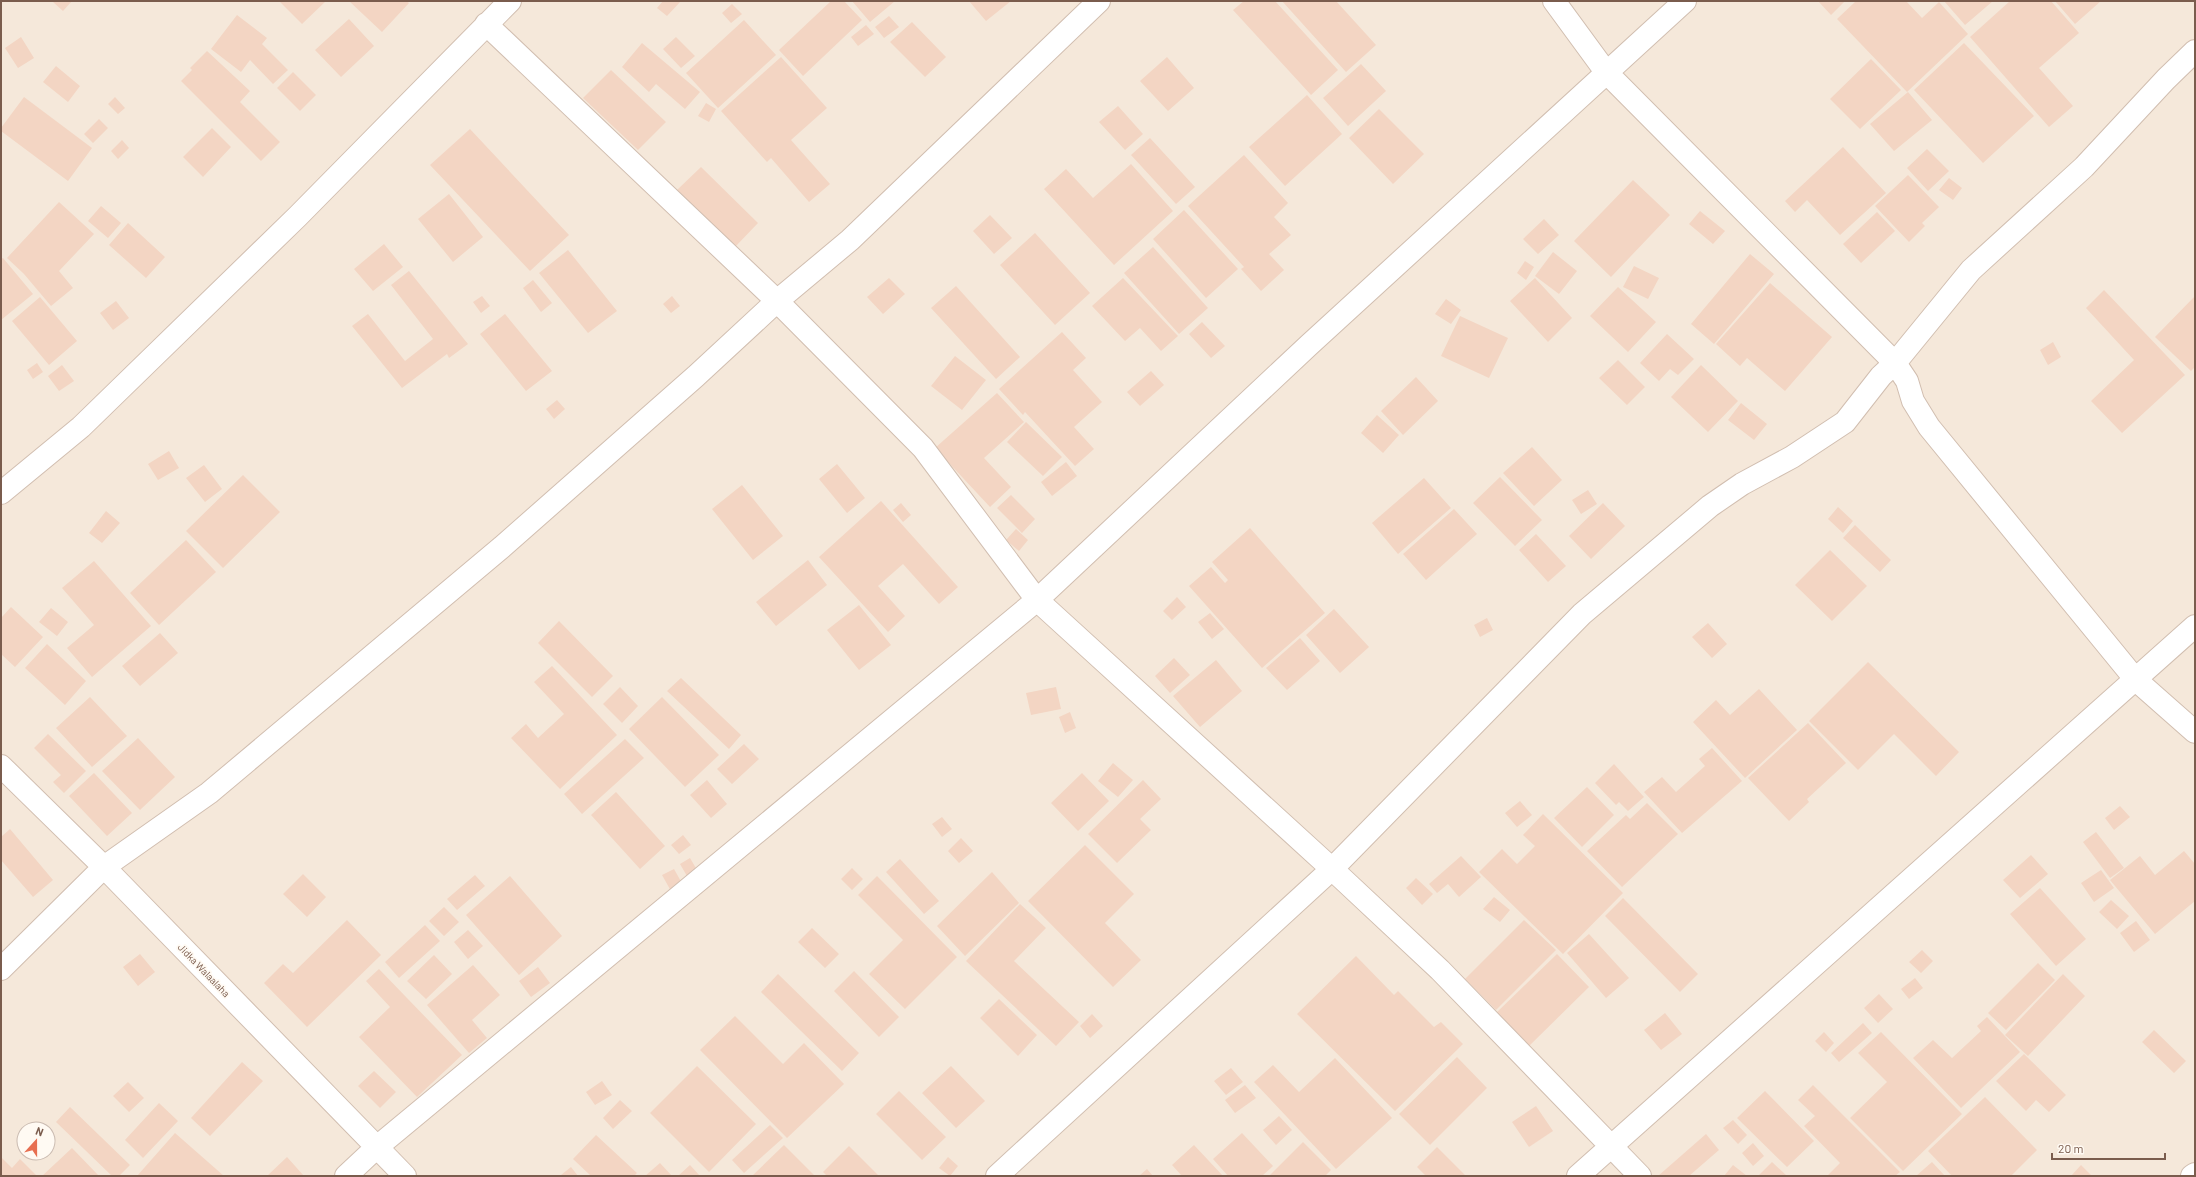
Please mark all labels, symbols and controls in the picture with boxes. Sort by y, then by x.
street label: Jidka Walaalaha [175,941,233,999]
north arrow [16,1121,56,1161]
text: N [34,1124,46,1139]
scale bar [2052,1135,2165,1161]
text: 20 m [2058,1141,2084,1155]

